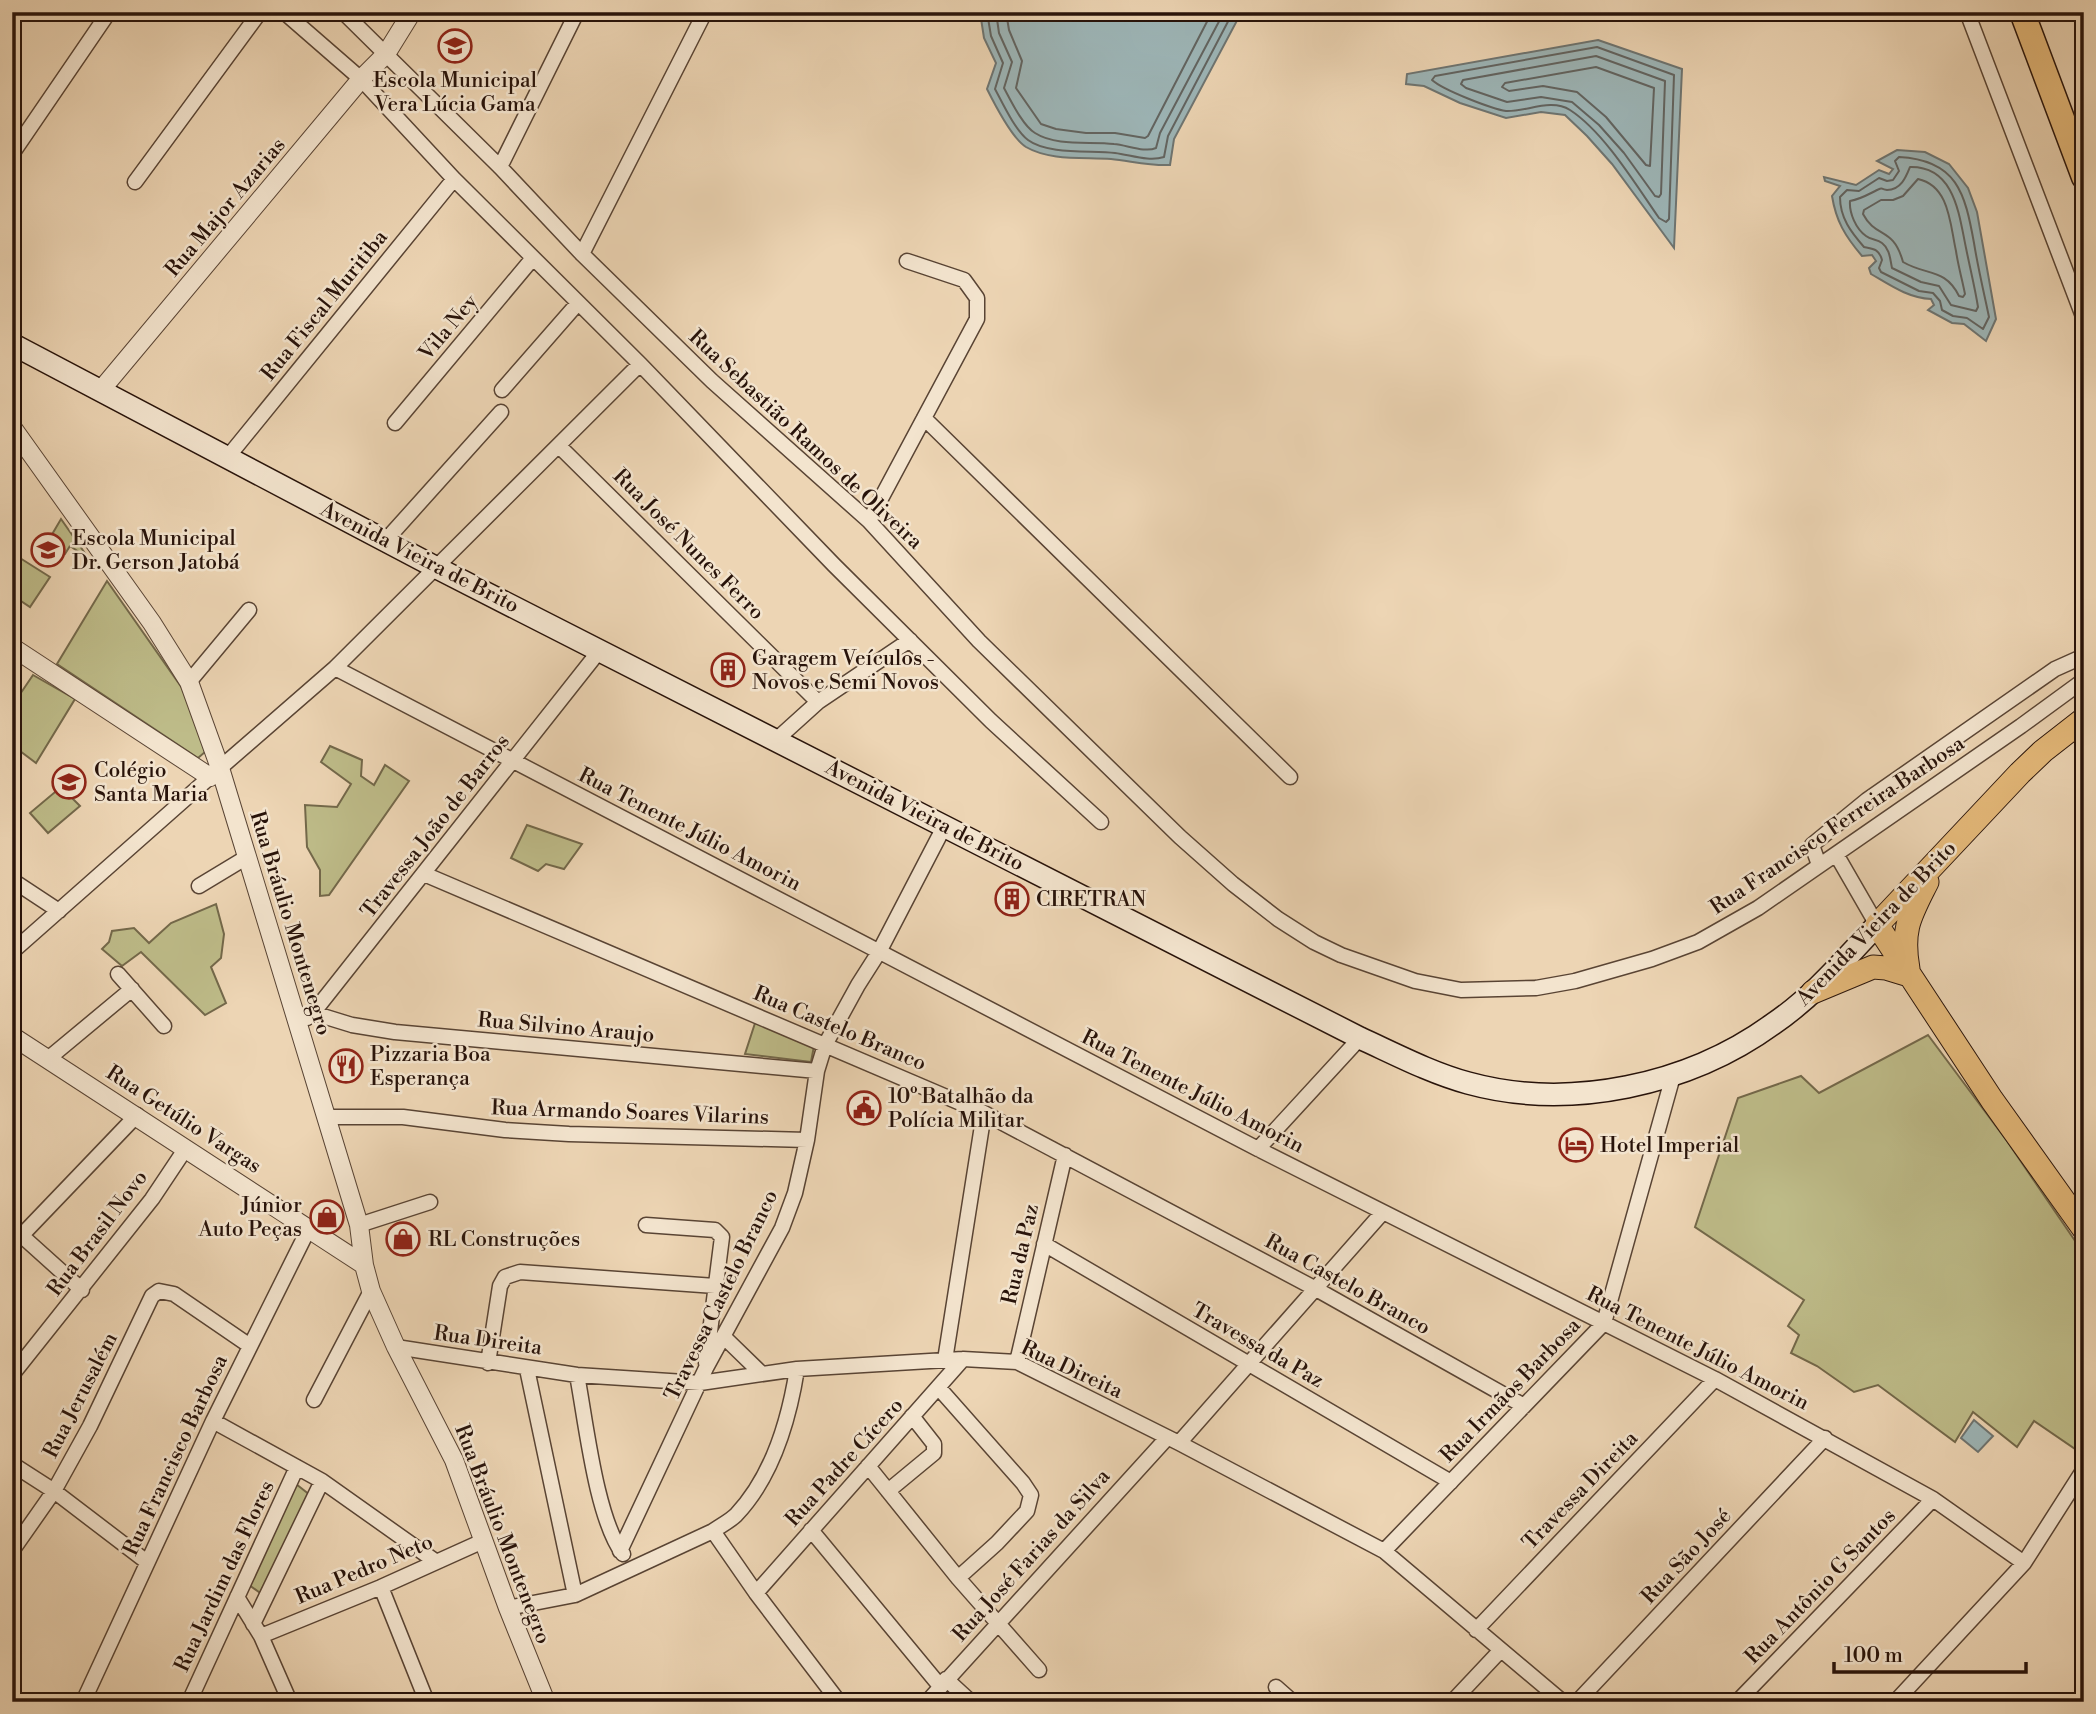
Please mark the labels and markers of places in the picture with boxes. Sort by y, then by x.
school or university icon: Escola Municipal Vera Lúcia Gama [436,27,474,65]
place label: Escola Municipal Vera Lúcia Gama [373,68,537,118]
place label: Escola Municipal Dr. Gerson Jatobá [72,526,240,576]
school or university icon: Escola Municipal Dr. Gerson Jatobá [29,531,67,569]
place label: Garagem Veículos - Novos e Semi Novos [752,646,939,696]
building icon: Garagem Veículos - Novos e Semi Novos [709,651,747,689]
place label: Colégio Santa Maria [94,758,209,808]
school or university icon: Colégio Santa Maria [50,763,88,801]
building icon: CIRETRAN [993,880,1031,918]
place label: CIRETRAN [1036,887,1147,913]
place label: Pizzaria Boa Esperança [370,1042,491,1092]
restaurant icon: Pizzaria Boa Esperança [327,1047,365,1085]
place label: 10º Batalhão da Polícia Militar [888,1084,1034,1134]
public building icon: 10º Batalhão da Polícia Militar [845,1089,883,1127]
hotel icon: Hotel Imperial [1557,1126,1595,1164]
place label: Hotel Imperial [1600,1133,1739,1159]
place label: Júnior Auto Peças [197,1193,302,1243]
shop icon: Júnior Auto Peças [308,1198,346,1236]
shop icon: RL Construções [384,1220,422,1258]
place label: RL Construções [428,1227,580,1253]

